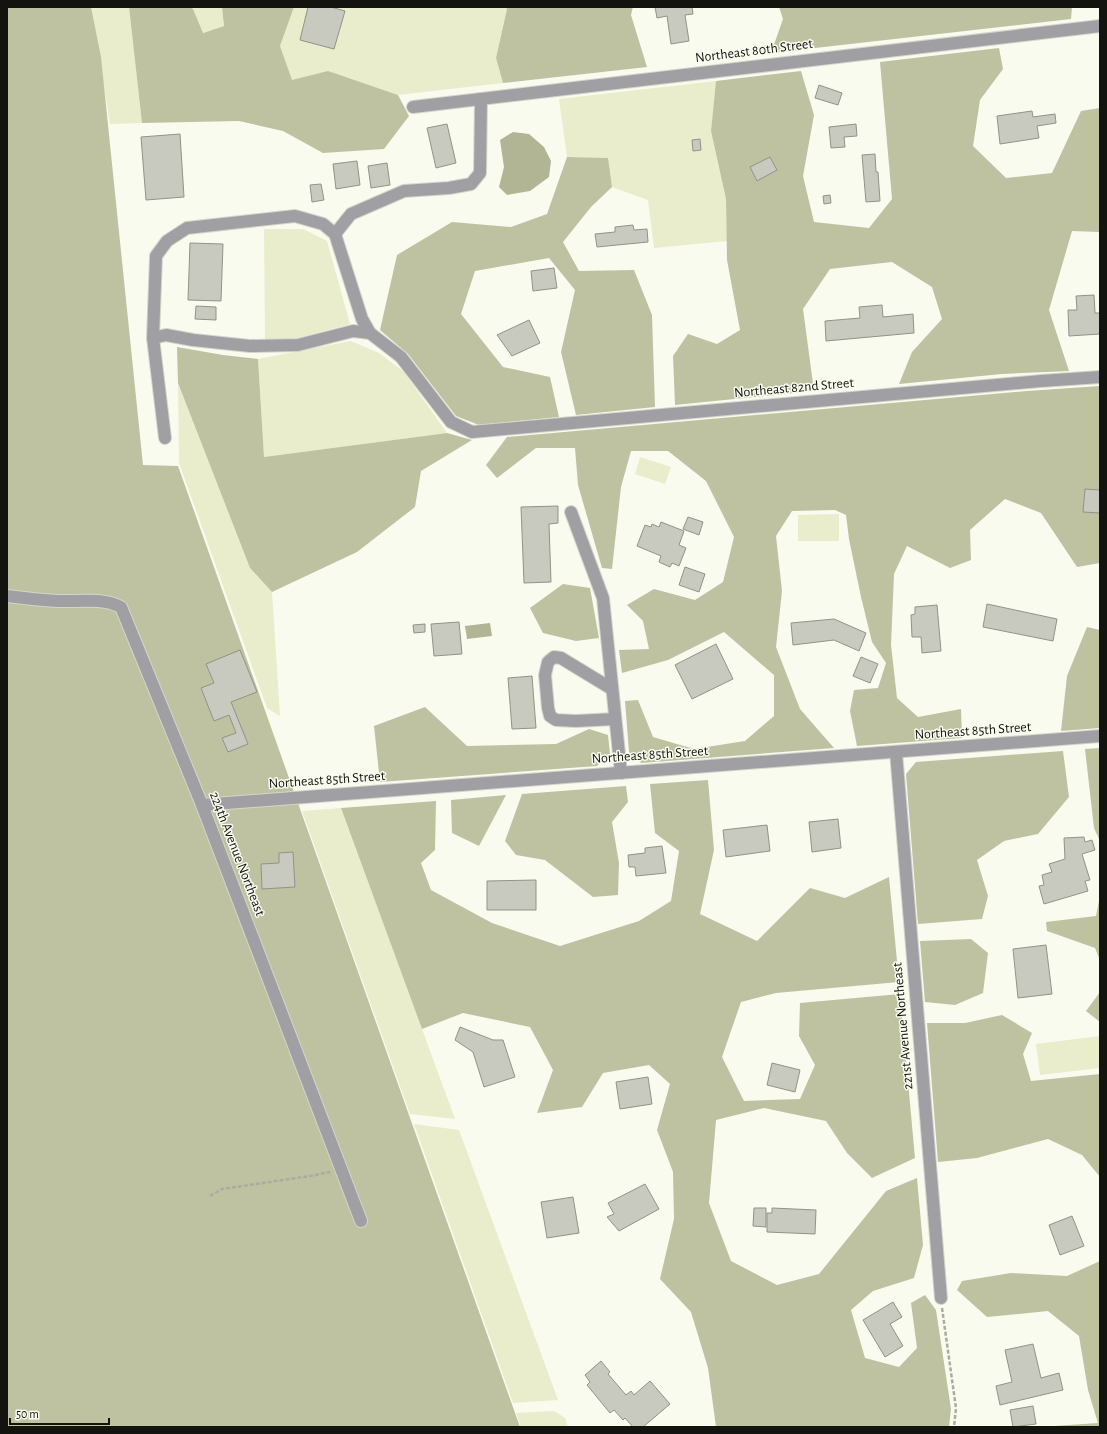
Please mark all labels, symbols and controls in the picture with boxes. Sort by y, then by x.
street label: Northeast 80th Street [694,37,814,65]
street label: Northeast 82nd Street [734,376,855,400]
street label: Northeast 85th Street [914,720,1032,742]
street label: Northeast 85th Street [591,744,709,766]
street label: Northeast 85th Street [268,769,386,791]
street label: 224th Avenue Northeast [207,790,267,918]
street label: 221st Avenue Northeast [890,961,916,1090]
scale bar [10,1400,109,1426]
text: 50 m [16,1408,39,1420]

